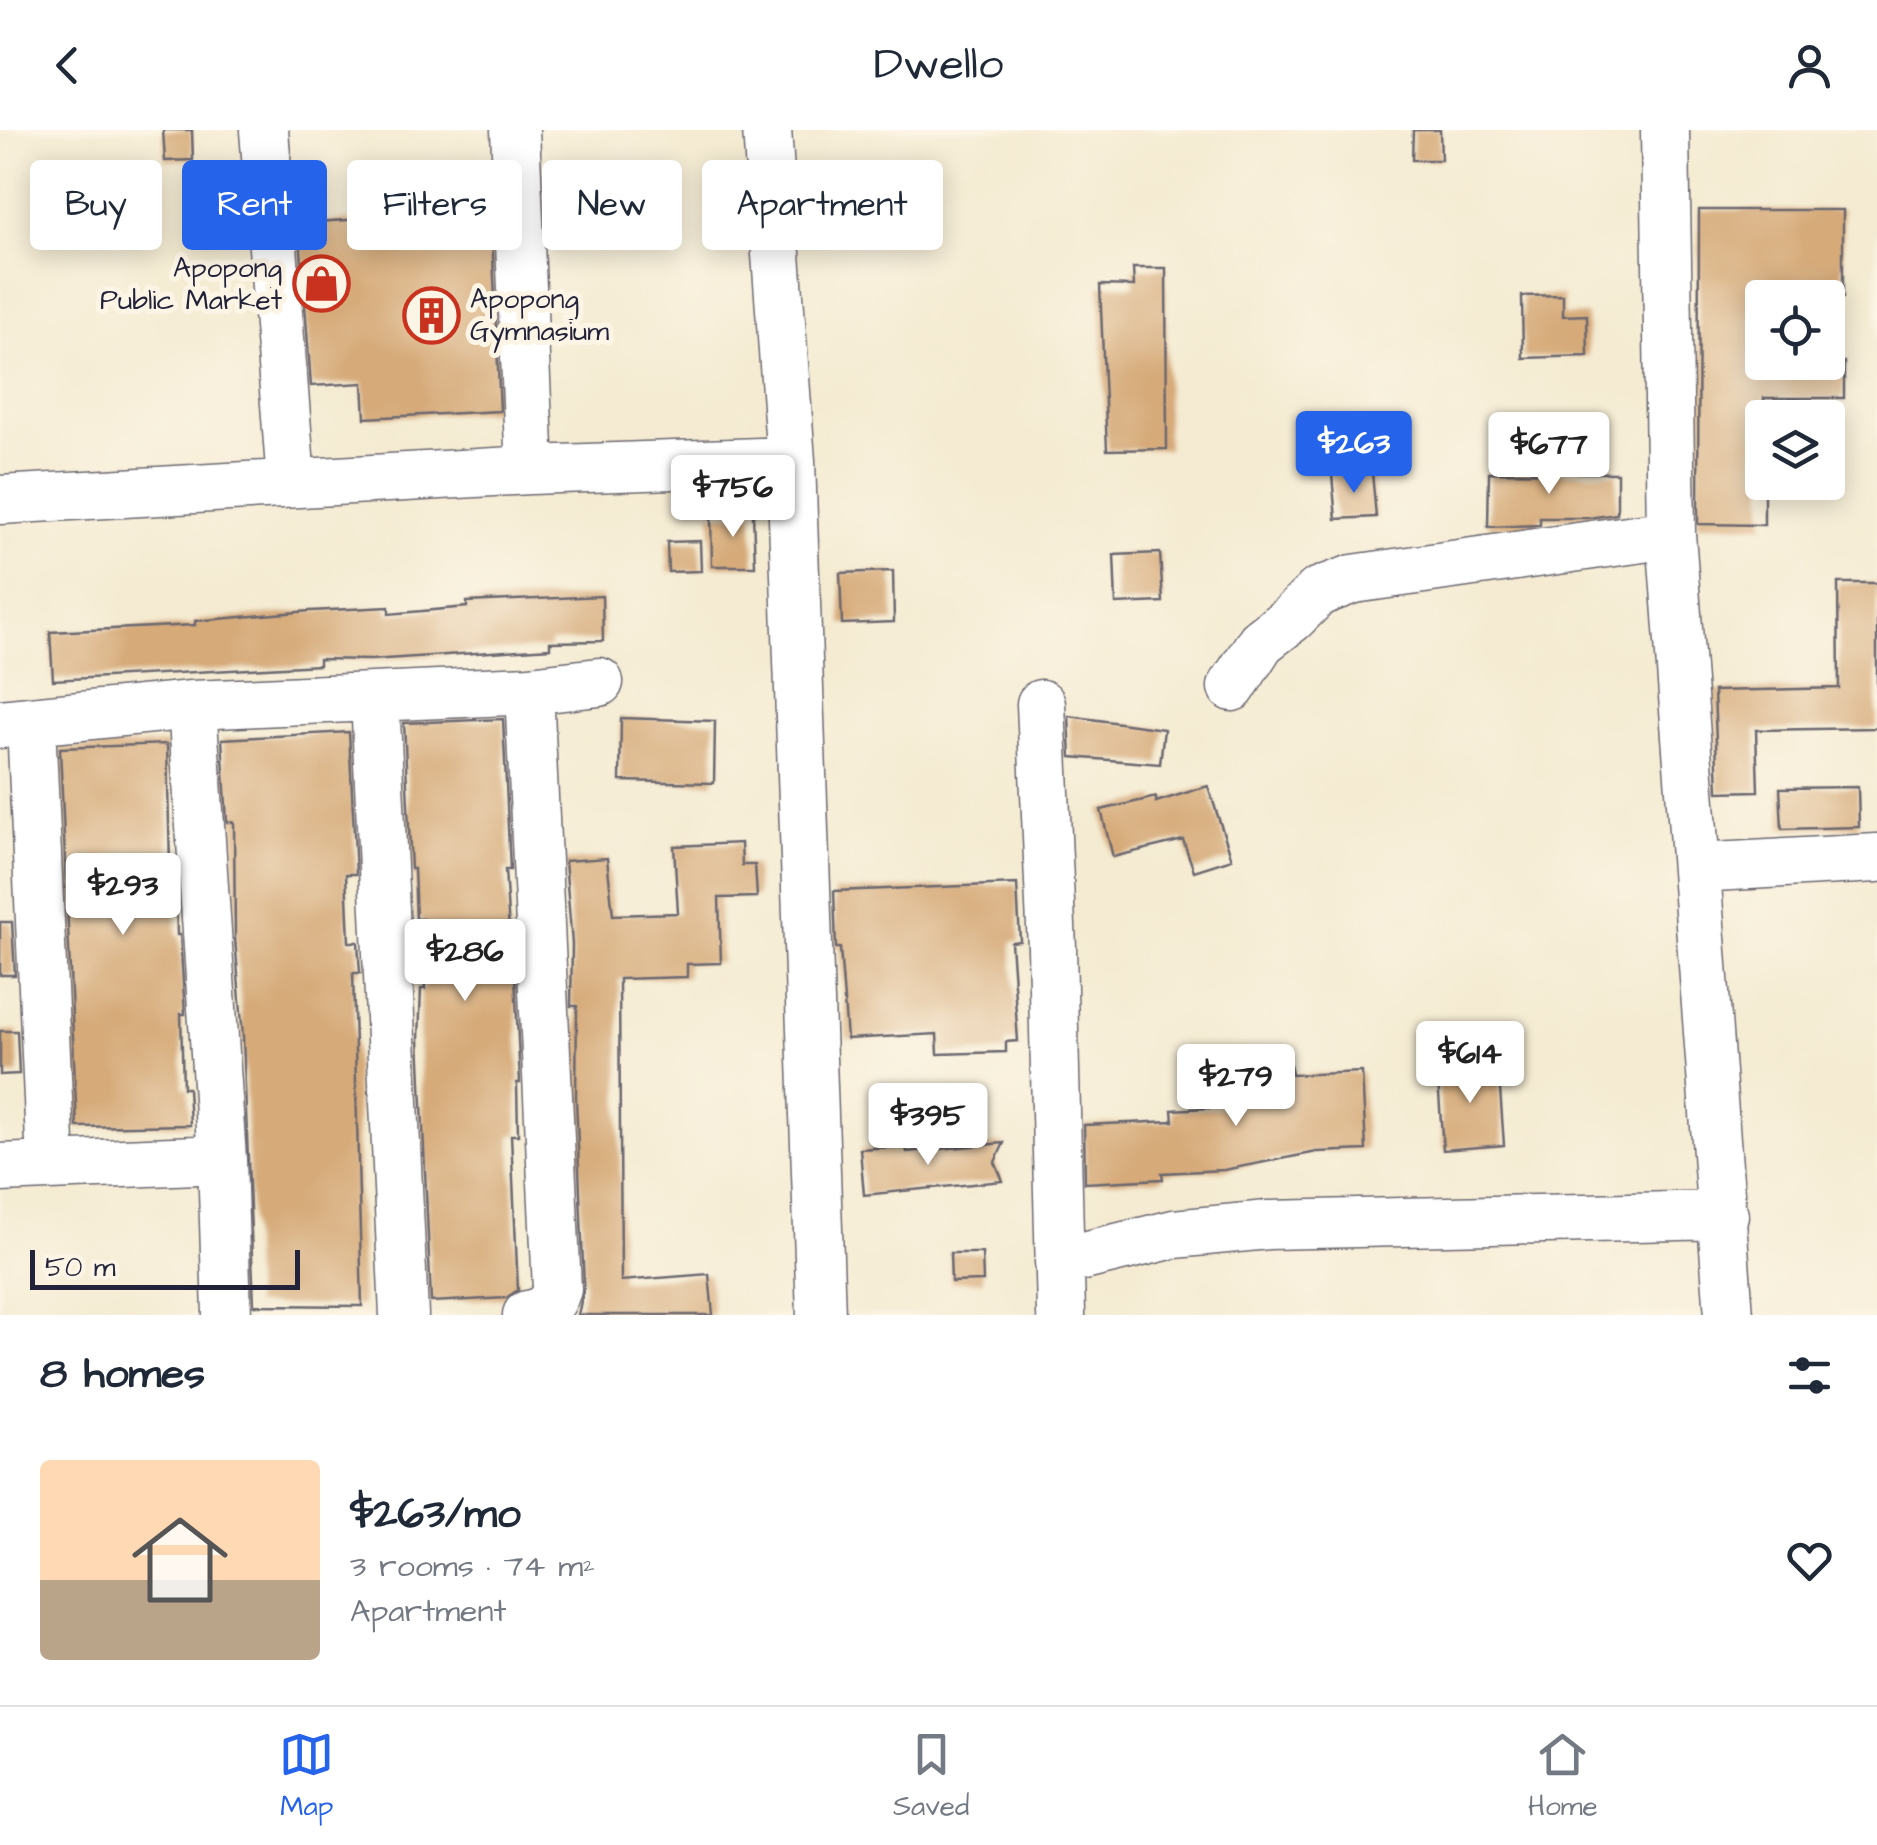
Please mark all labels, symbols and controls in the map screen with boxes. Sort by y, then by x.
text: Dwello [874,34,1003,96]
icon: back [40,38,95,93]
icon: person [1782,38,1837,93]
chip: Buy [30,160,162,250]
chip: Rent [182,160,327,250]
chip: Filters [347,160,522,250]
chip: New [542,160,682,250]
chip: Apartment [702,160,943,250]
place label: Apopong Public Market [100,249,283,320]
shop icon: Apopong Public Market [291,254,351,314]
place label: Apopong Gymnasium [470,280,609,353]
map controls [1745,280,1845,500]
button: locate [1745,280,1845,380]
building icon: Apopong Gymnasium [401,285,461,345]
button: layers [1745,400,1845,500]
pin: $263 [1295,411,1413,496]
pin: $677 [1490,412,1608,497]
text: $263 [1318,421,1390,466]
text: $677 [1510,422,1588,467]
pin: $756 [674,455,792,540]
text: $756 [693,465,773,510]
pin: $293 [64,853,182,938]
text: $293 [88,863,158,908]
pin: $286 [406,919,524,1004]
text: $286 [427,929,503,974]
pin: $614 [1411,1021,1529,1106]
text: $614 [1438,1031,1502,1076]
pin: $279 [1177,1044,1295,1129]
text: $279 [1199,1054,1273,1099]
pin: $395 [869,1083,987,1168]
text: $395 [891,1093,965,1138]
scale bar [30,1245,300,1290]
text: 50 m [45,1248,116,1287]
text: 8 homes [40,1346,205,1404]
icon: filters [1782,1348,1837,1403]
text: $263/mo [350,1486,521,1544]
icon: home [120,1500,240,1620]
icon: heart [1782,1533,1837,1588]
text: 3 rooms · 74 m² [350,1544,595,1589]
text: Apartment [350,1589,506,1634]
tab: Map [279,1727,334,1826]
tab: Saved [893,1727,969,1826]
tab: Home [1528,1727,1598,1826]

